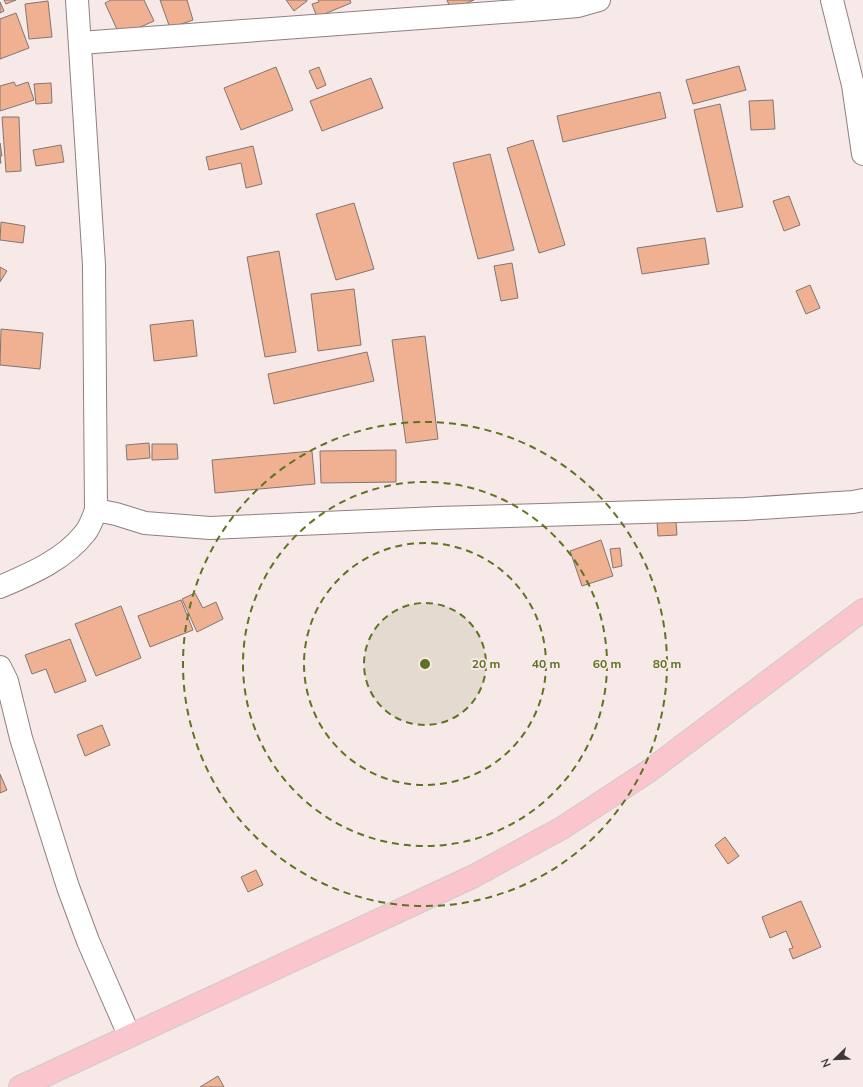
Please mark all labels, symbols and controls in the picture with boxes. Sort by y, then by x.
text: 20 m [472,656,500,671]
text: 40 m [532,656,560,671]
text: 60 m [593,656,621,671]
text: 80 m [653,656,681,671]
centre of rings [418,657,432,671]
north arrow [815,1039,855,1079]
text: N [818,1056,834,1069]

